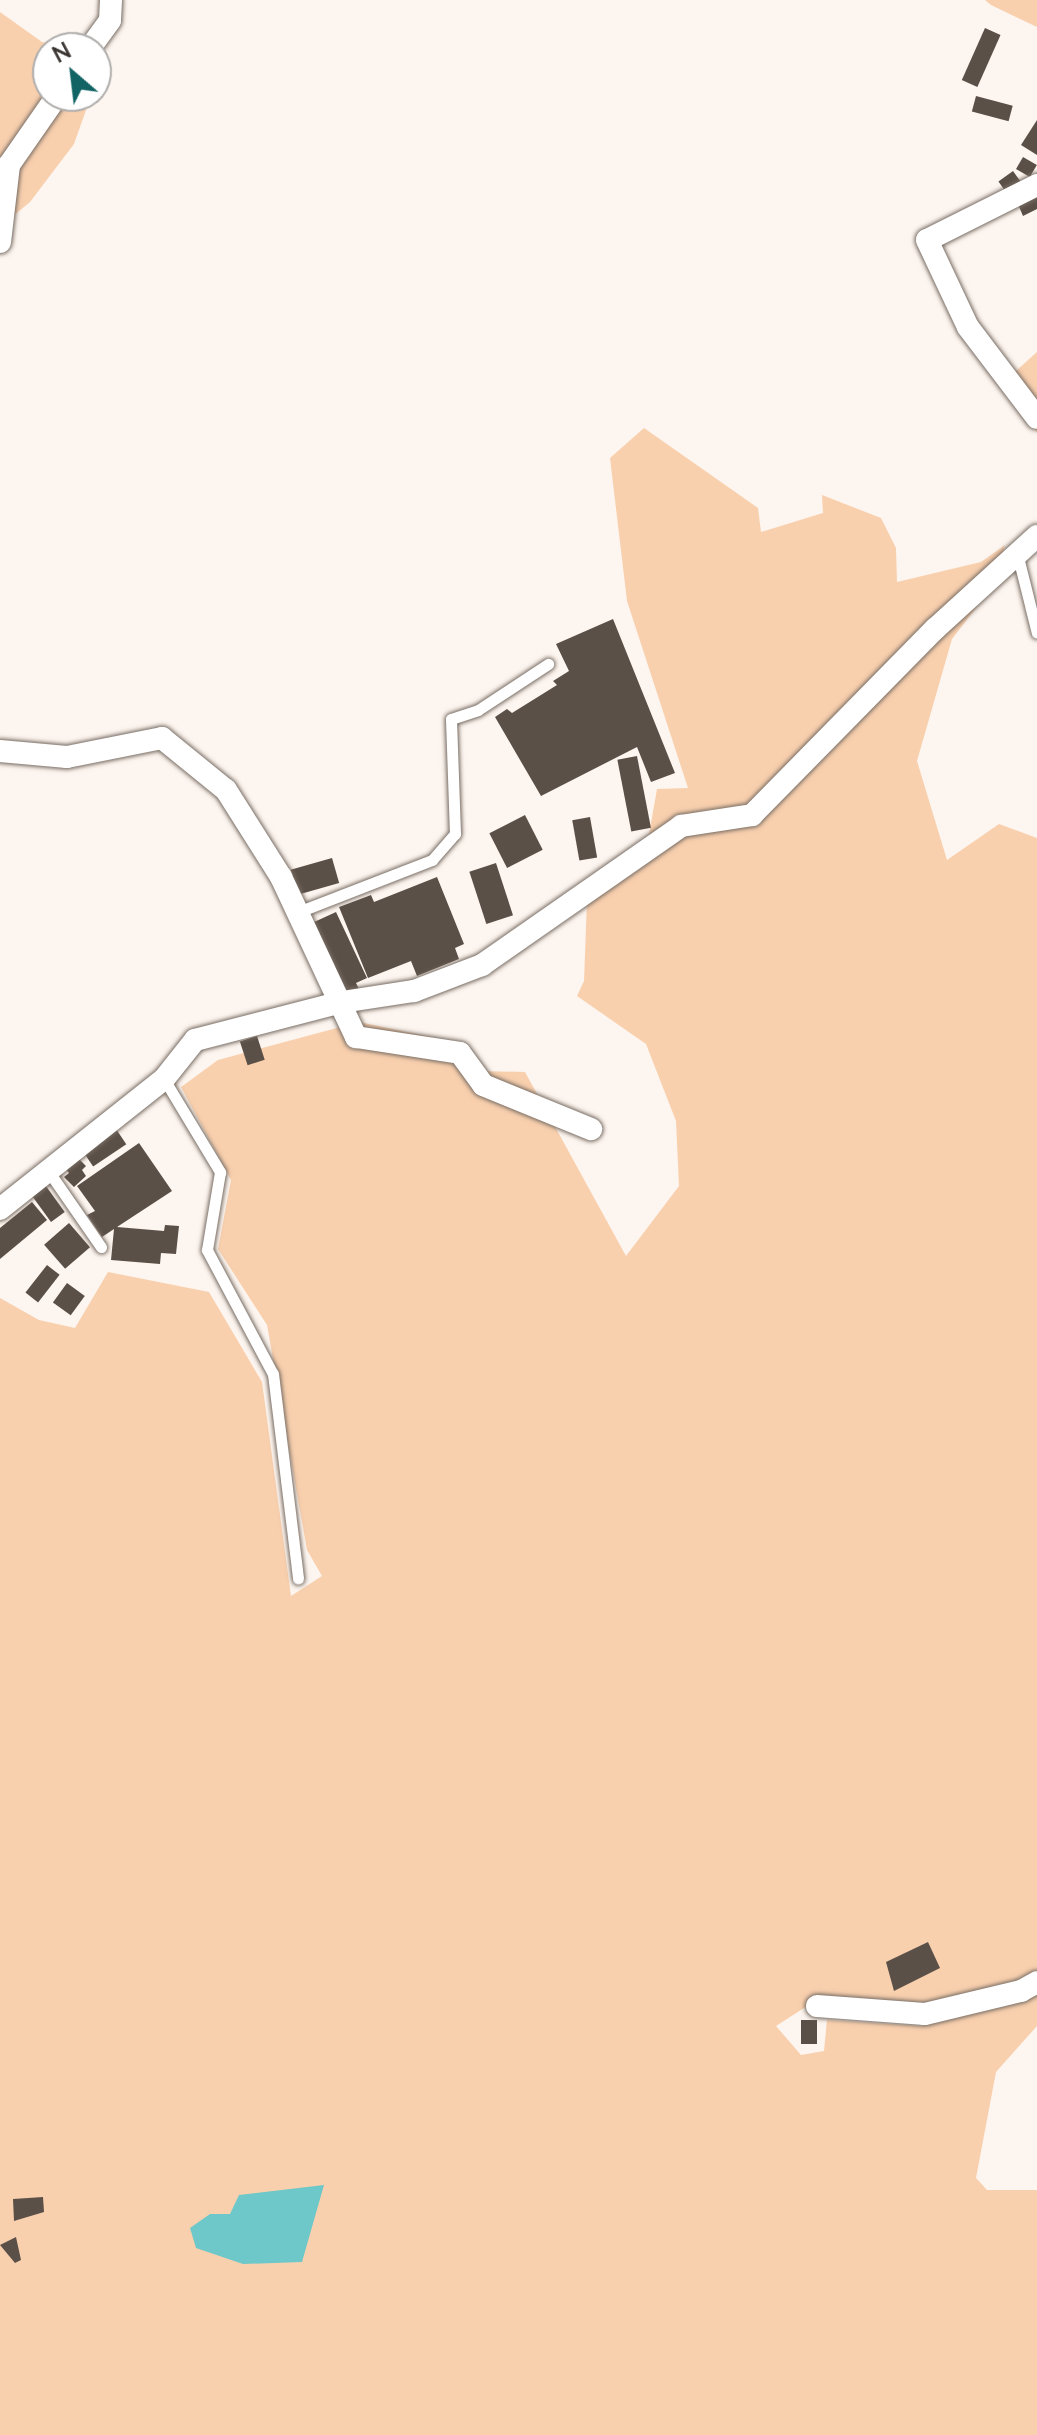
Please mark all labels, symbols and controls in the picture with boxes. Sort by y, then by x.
north arrow [32,32,112,112]
text: N [48,36,75,68]

